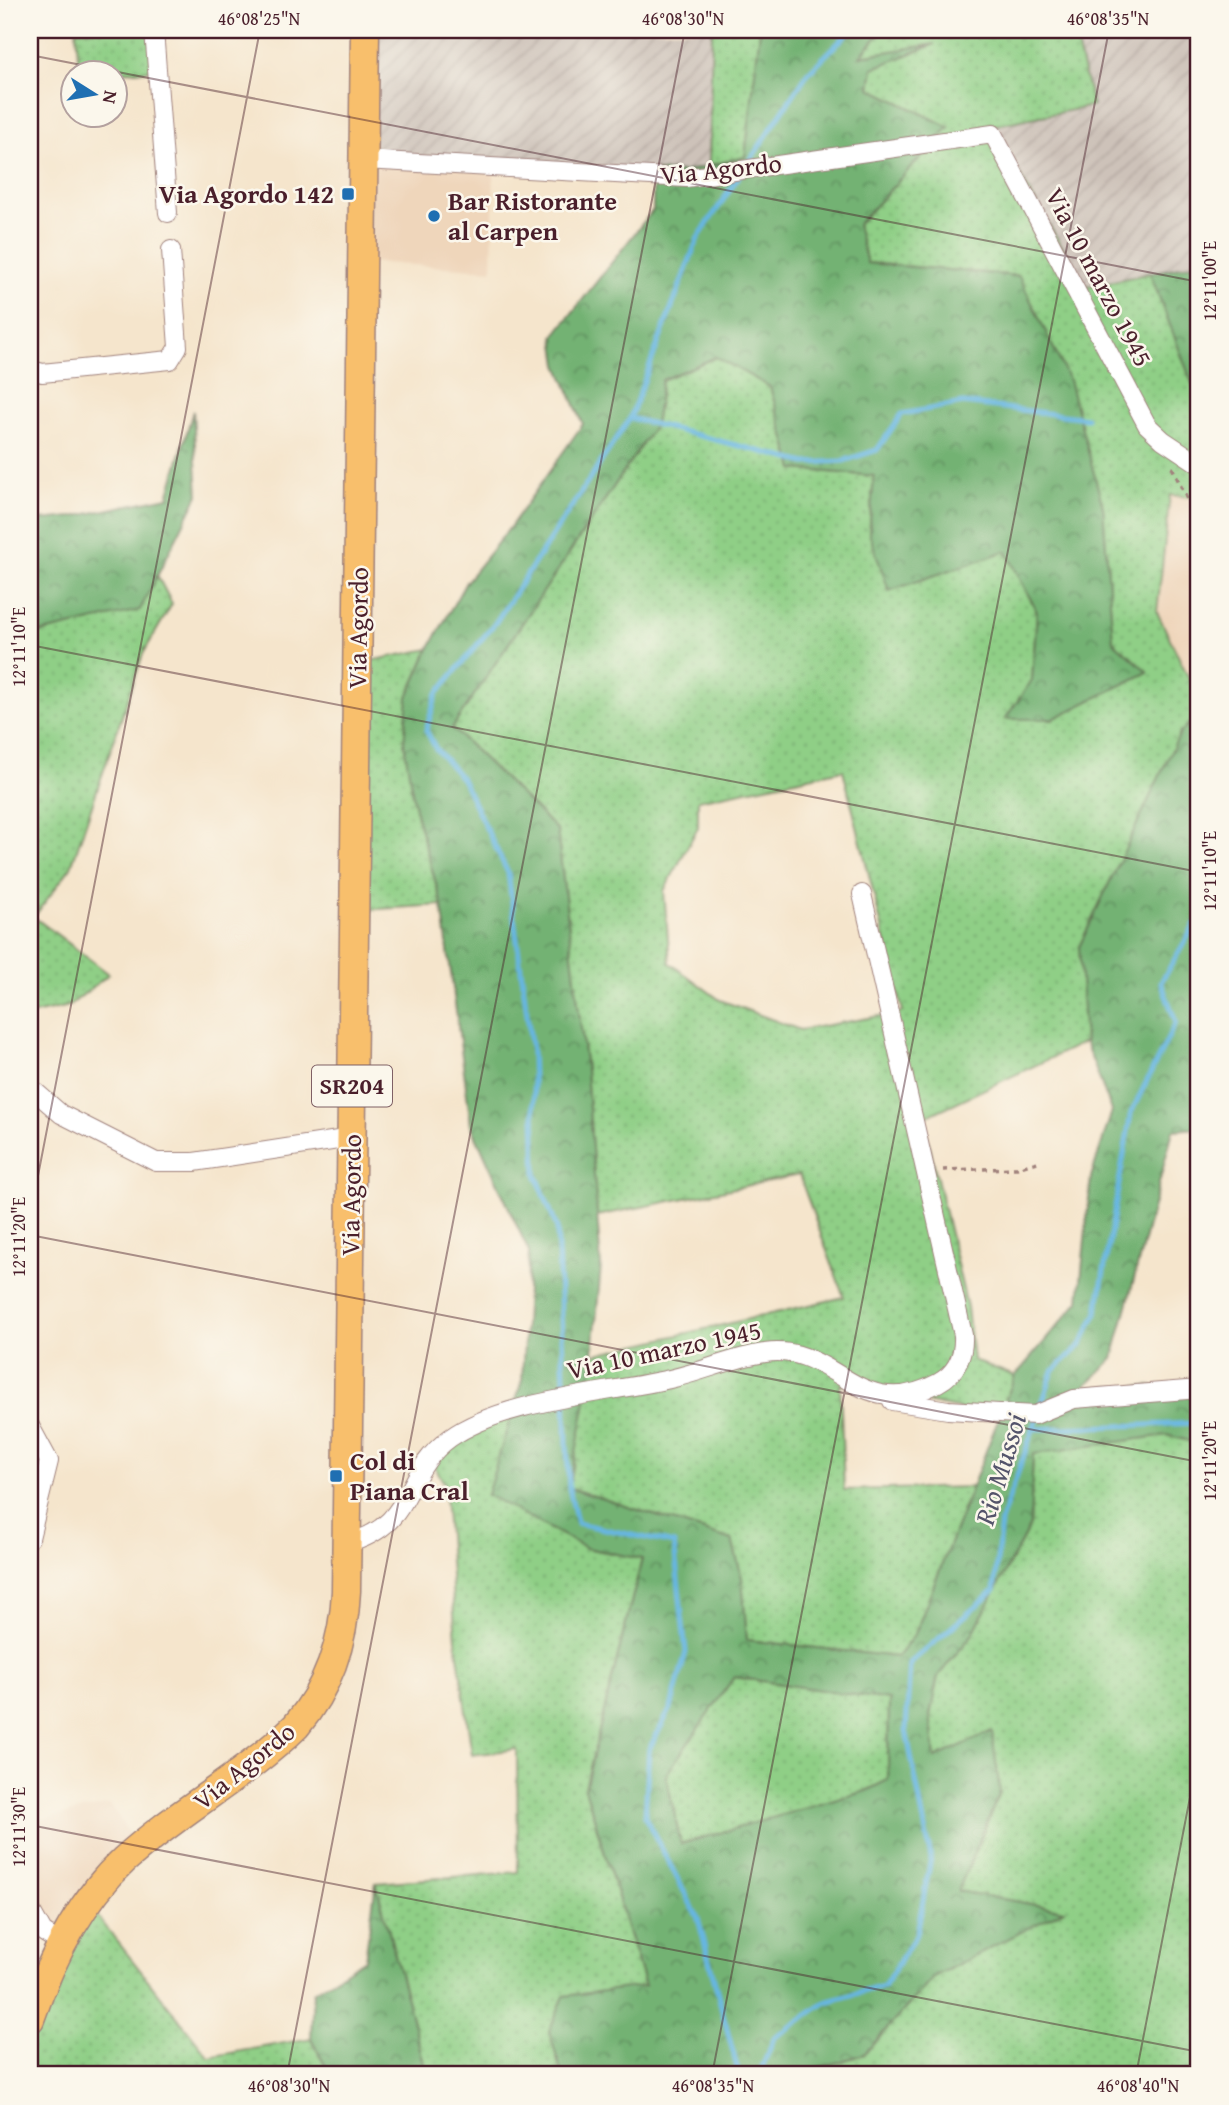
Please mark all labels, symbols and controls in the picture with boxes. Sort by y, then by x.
text: 46°08'25"N [218,5,301,32]
text: 46°08'30"N [642,5,725,32]
text: 46°08'35"N [1067,5,1150,32]
north arrow [60,60,130,130]
text: N [96,88,126,106]
street label: Via Agordo [658,143,784,194]
place label: Via Agordo 142 [159,174,334,213]
street label: Via 10 marzo 1945 [1036,180,1163,373]
place label: Bar Ristorante al Carpen [448,181,617,250]
marker: Via Agordo 142 [340,186,356,202]
marker: Bar Ristorante al Carpen [426,208,442,224]
text: 12°11'00"E [1196,241,1223,321]
street label: Via Agordo [337,567,378,689]
text: 12°11'10"E [5,607,32,687]
text: 12°11'10"E [1196,831,1223,911]
road number: SR204 [312,1066,392,1106]
street label: Via Agordo [330,1134,371,1256]
text: 12°11'20"E [5,1197,32,1277]
street label: Via 10 marzo 1945 [563,1310,765,1389]
water label: Rio Mussoi [963,1408,1036,1531]
text: 12°11'20"E [1196,1421,1223,1501]
place label: Col di Piana Cral [350,1441,469,1510]
marker: Col di Piana Cral [328,1468,344,1484]
street label: Via Agordo [184,1712,303,1819]
text: 12°11'30"E [5,1787,32,1867]
text: 46°08'30"N [248,2072,331,2099]
text: 46°08'35"N [672,2072,755,2099]
text: 46°08'40"N [1097,2072,1180,2099]

